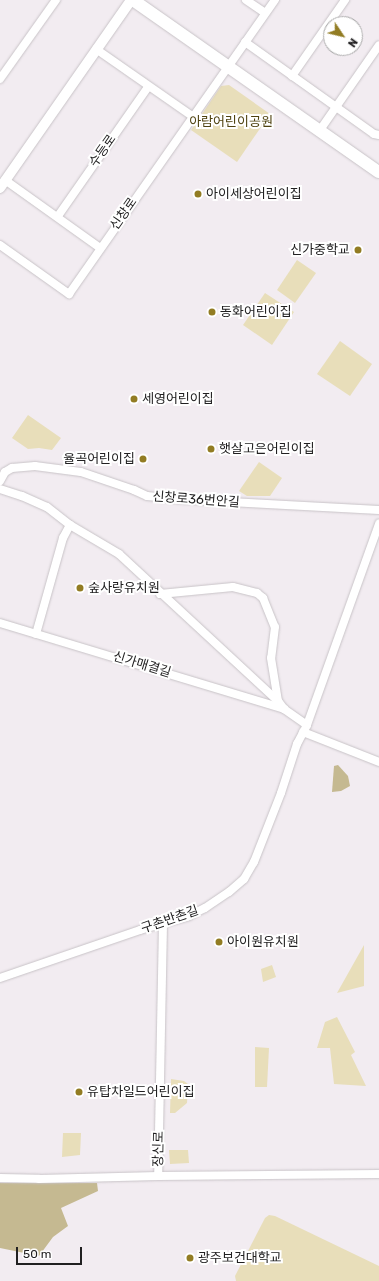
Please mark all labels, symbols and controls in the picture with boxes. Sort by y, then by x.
north arrow [323,16,363,56]
text: N [345,36,360,50]
park label: 아람어린이공원 [189,114,273,130]
street label: 수등로 [86,132,120,170]
place label: 아이세상어린이집 [206,186,302,202]
marker: 아이세상어린이집 [193,189,203,199]
street label: 신창로 [107,195,141,233]
place label: 신가중학교 [290,242,350,258]
marker: 신가중학교 [353,245,363,255]
place label: 동화어린이집 [220,304,292,320]
marker: 동화어린이집 [207,307,217,317]
place label: 세영어린이집 [142,391,214,407]
marker: 세영어린이집 [129,394,139,404]
place label: 햇살고은어린이집 [219,441,315,457]
marker: 햇살고은어린이집 [206,444,216,454]
place label: 율곡어린이집 [63,451,135,467]
marker: 율곡어린이집 [138,454,148,464]
street label: 신창로36번안길 [152,489,240,511]
place label: 숲사랑유치원 [88,580,160,596]
marker: 숲사랑유치원 [75,583,85,593]
street label: 신가매결길 [111,649,173,681]
street label: 구촌반촌길 [139,903,201,937]
place label: 아이원유치원 [227,934,299,950]
marker: 아이원유치원 [214,937,224,947]
place label: 유탑차일드어린이집 [87,1084,195,1100]
marker: 유탑차일드어린이집 [74,1087,84,1097]
street label: 장신로 [151,1131,167,1167]
scale bar [18,1239,84,1265]
text: 50 m [23,1247,51,1261]
place label: 광주보건대학교 [198,1250,282,1266]
marker: 광주보건대학교 [185,1253,195,1263]

